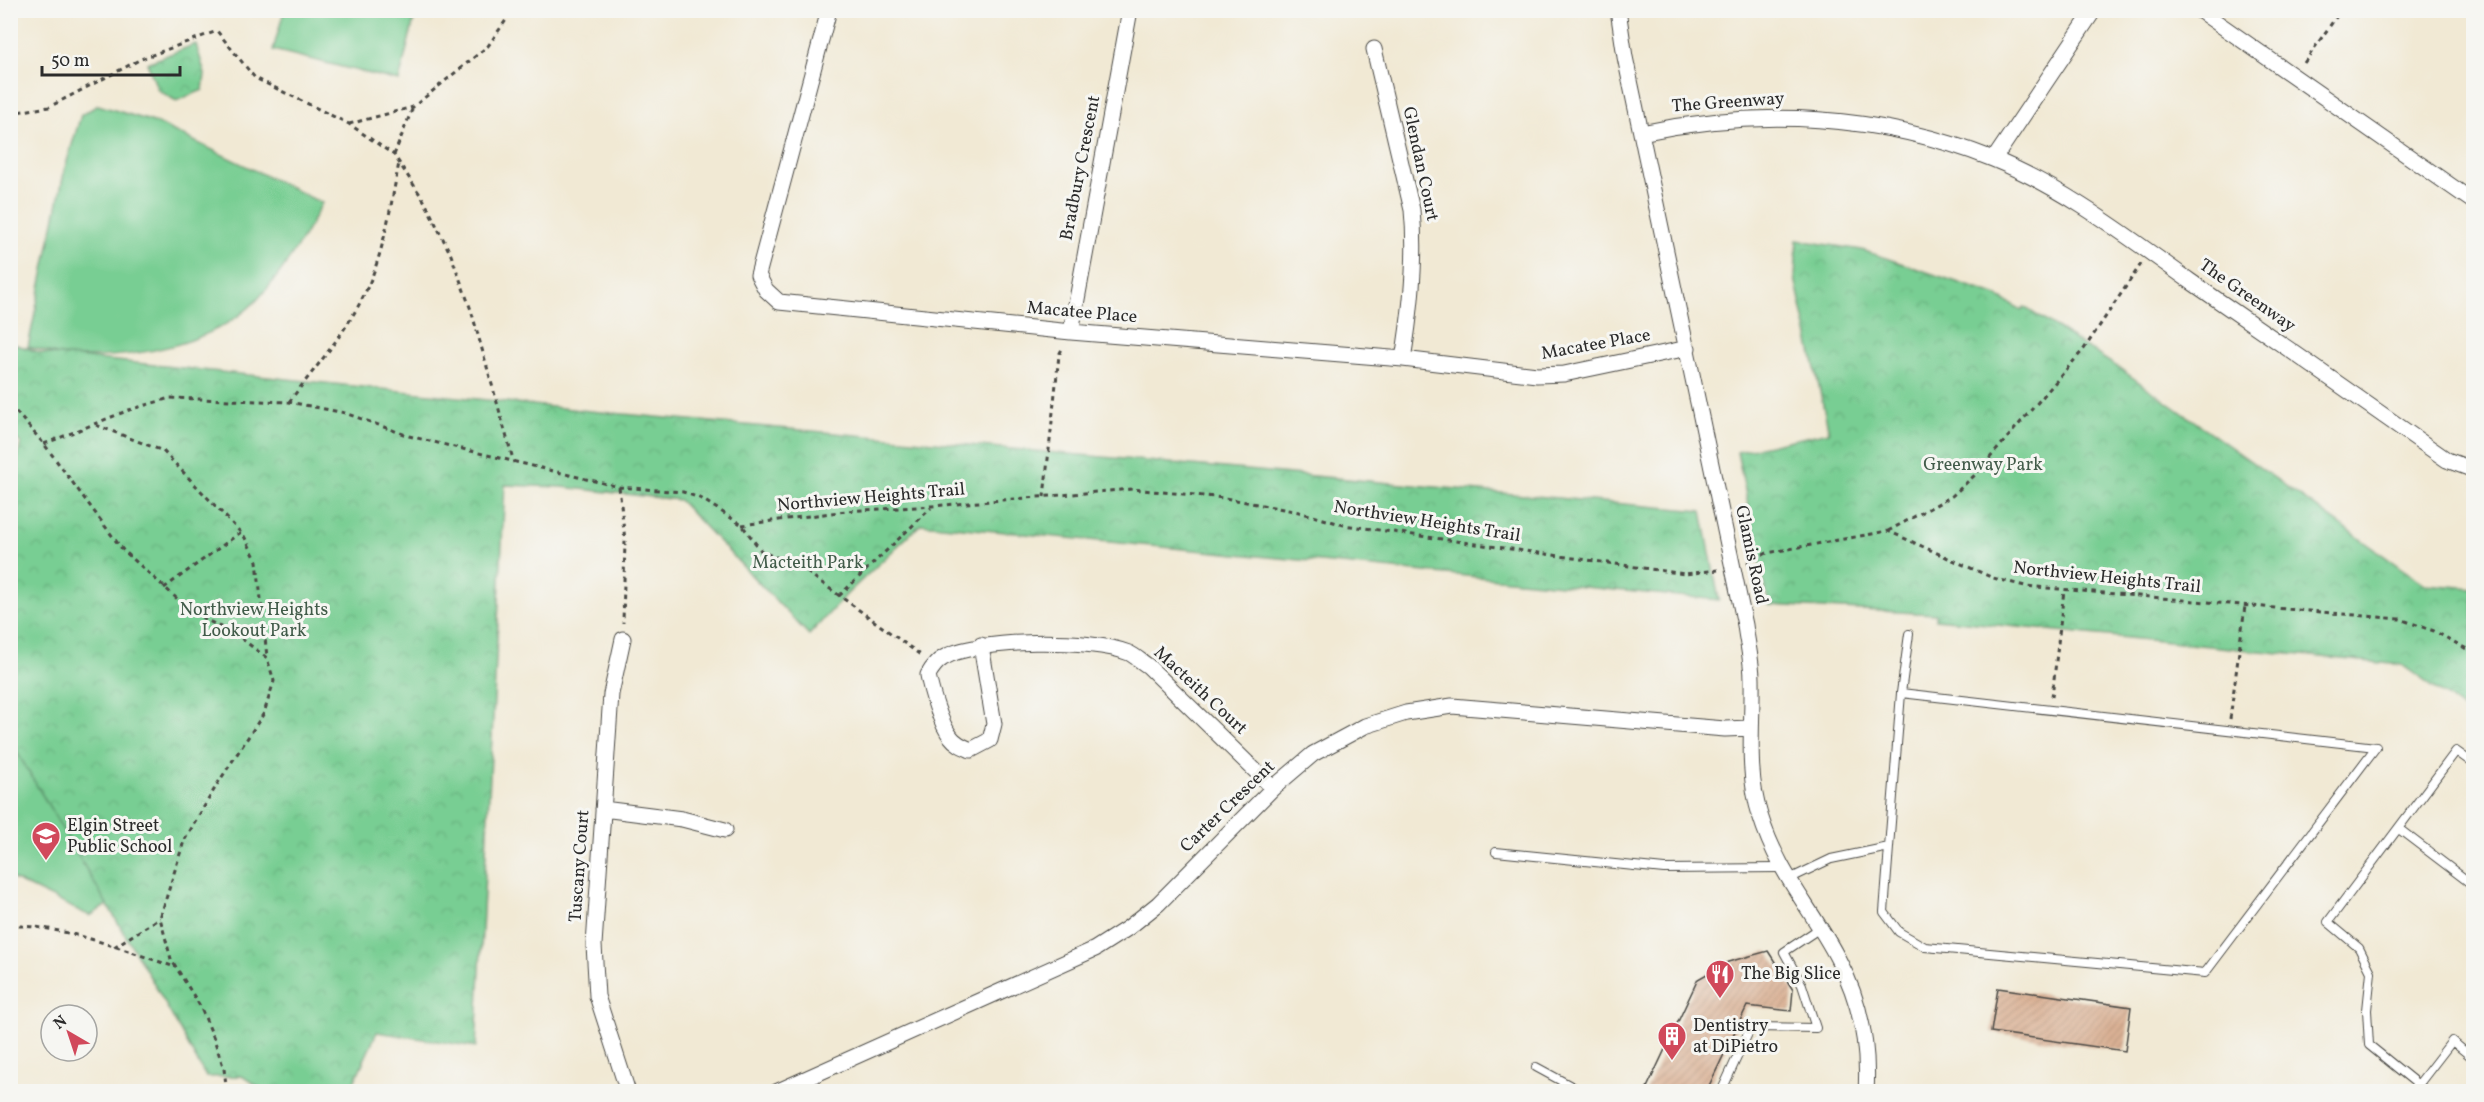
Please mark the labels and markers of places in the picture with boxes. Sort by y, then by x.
place label: Elgin Street Public School [67,814,172,860]
school or university icon: Elgin Street Public School [30,820,62,862]
restaurant icon: The Big Slice [1704,958,1736,1000]
place label: The Big Slice [1741,962,1841,987]
place label: Dentistry at DiPietro [1693,1014,1778,1060]
building icon: Dentistry at DiPietro [1656,1020,1688,1062]

